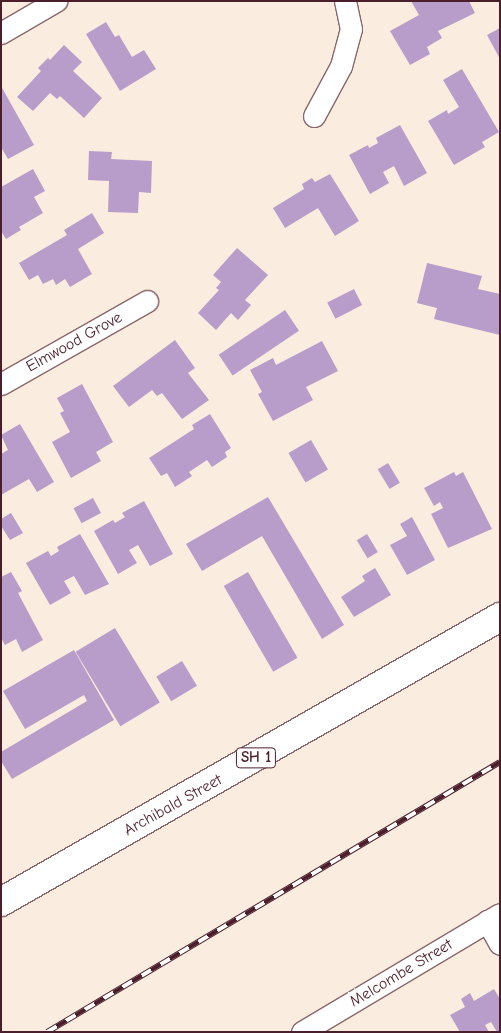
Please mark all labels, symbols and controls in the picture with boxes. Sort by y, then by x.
street label: Elmwood Grove [23,308,125,376]
road number: SH 1 [235,746,277,770]
street label: Archibald Street [121,770,225,840]
street label: Melcombe Street [346,935,456,1011]

